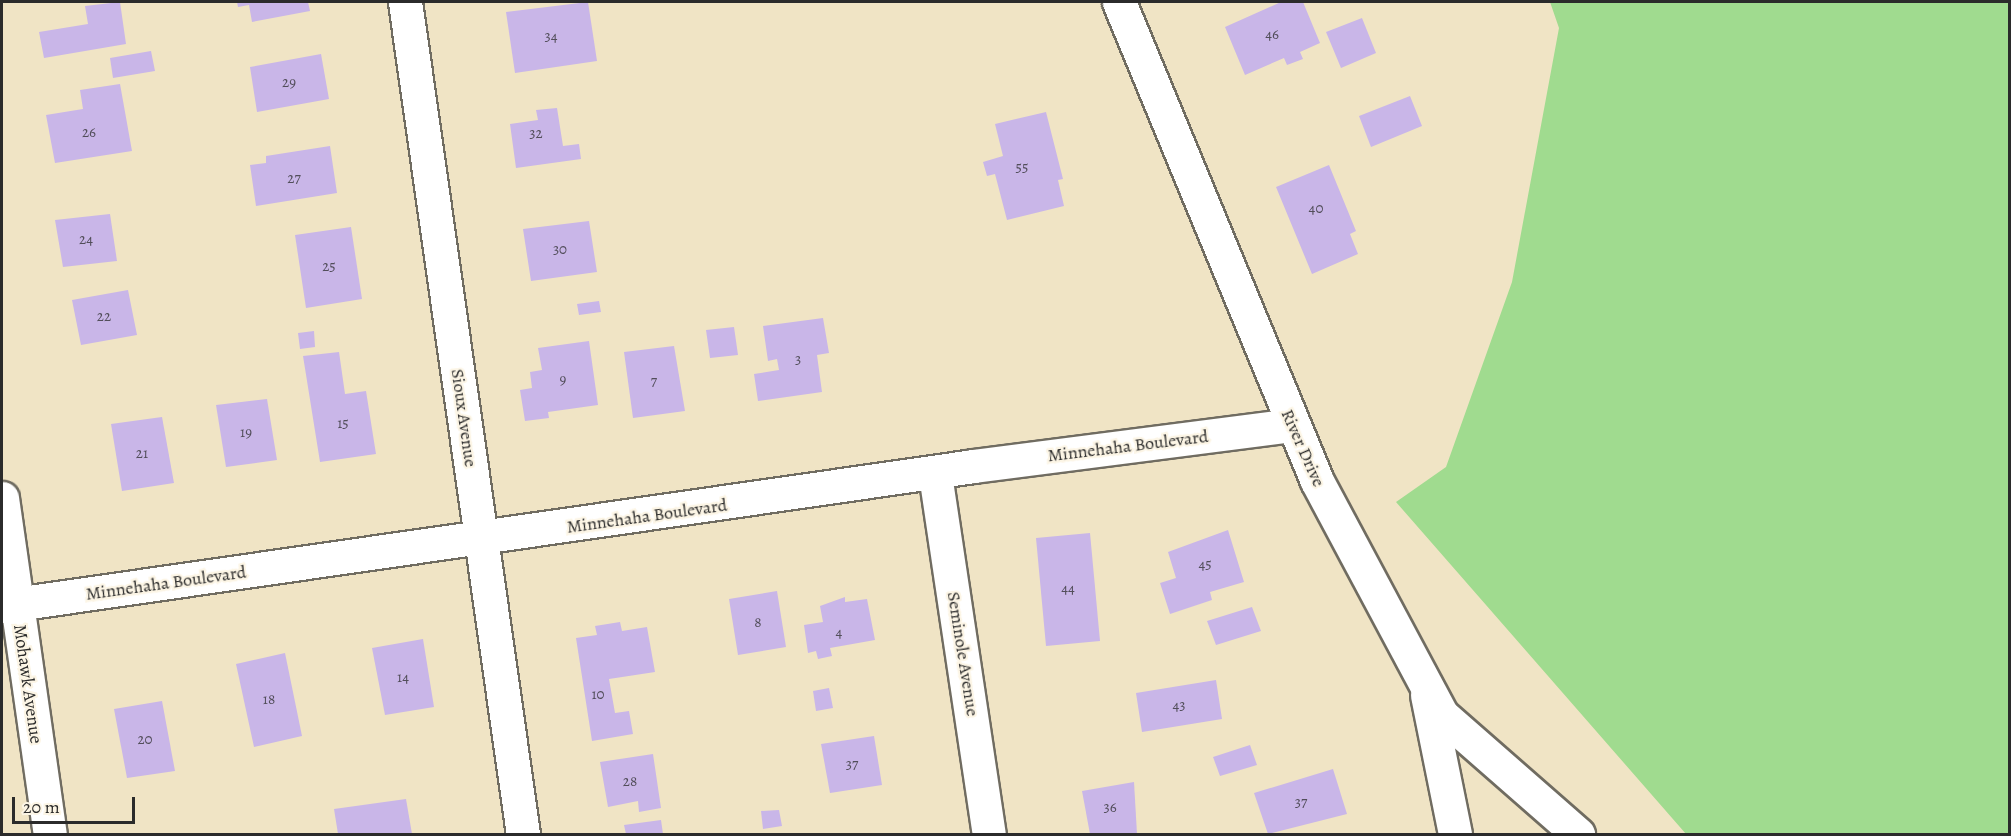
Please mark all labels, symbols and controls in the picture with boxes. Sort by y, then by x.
house number: 46 [1265,26,1279,44]
house number: 34 [544,28,558,46]
house number: 29 [282,74,296,92]
house number: 26 [82,124,96,142]
house number: 32 [529,125,543,143]
house number: 55 [1016,159,1028,177]
house number: 27 [287,170,301,188]
house number: 40 [1309,200,1323,218]
house number: 24 [79,231,93,249]
house number: 30 [553,241,567,259]
house number: 25 [322,258,336,276]
house number: 22 [97,308,111,326]
house number: 3 [795,351,801,369]
street label: Sioux Avenue [446,368,482,468]
house number: 9 [560,371,566,389]
house number: 7 [651,373,657,391]
street label: River Drive [1276,406,1330,490]
house number: 15 [337,415,349,433]
house number: 19 [240,424,252,442]
street label: Minnehaha Boulevard [1046,425,1210,467]
house number: 21 [136,445,148,463]
street label: Minnehaha Boulevard [565,494,729,538]
house number: 45 [1198,556,1212,574]
street label: Minnehaha Boulevard [84,561,248,605]
house number: 44 [1061,580,1075,598]
street label: Seminole Avenue [942,590,984,718]
house number: 8 [754,614,762,632]
street label: Mohawk Avenue [9,623,47,745]
house number: 4 [836,624,842,642]
house number: 14 [397,669,409,687]
house number: 10 [591,686,605,704]
house number: 18 [263,691,275,709]
house number: 43 [1172,697,1186,715]
house number: 20 [137,731,153,749]
house number: 37 [846,756,858,774]
house number: 28 [623,773,637,791]
scale bar [15,785,138,823]
house number: 37 [1295,794,1307,812]
text: 20 m [23,795,60,819]
house number: 36 [1103,799,1117,817]

